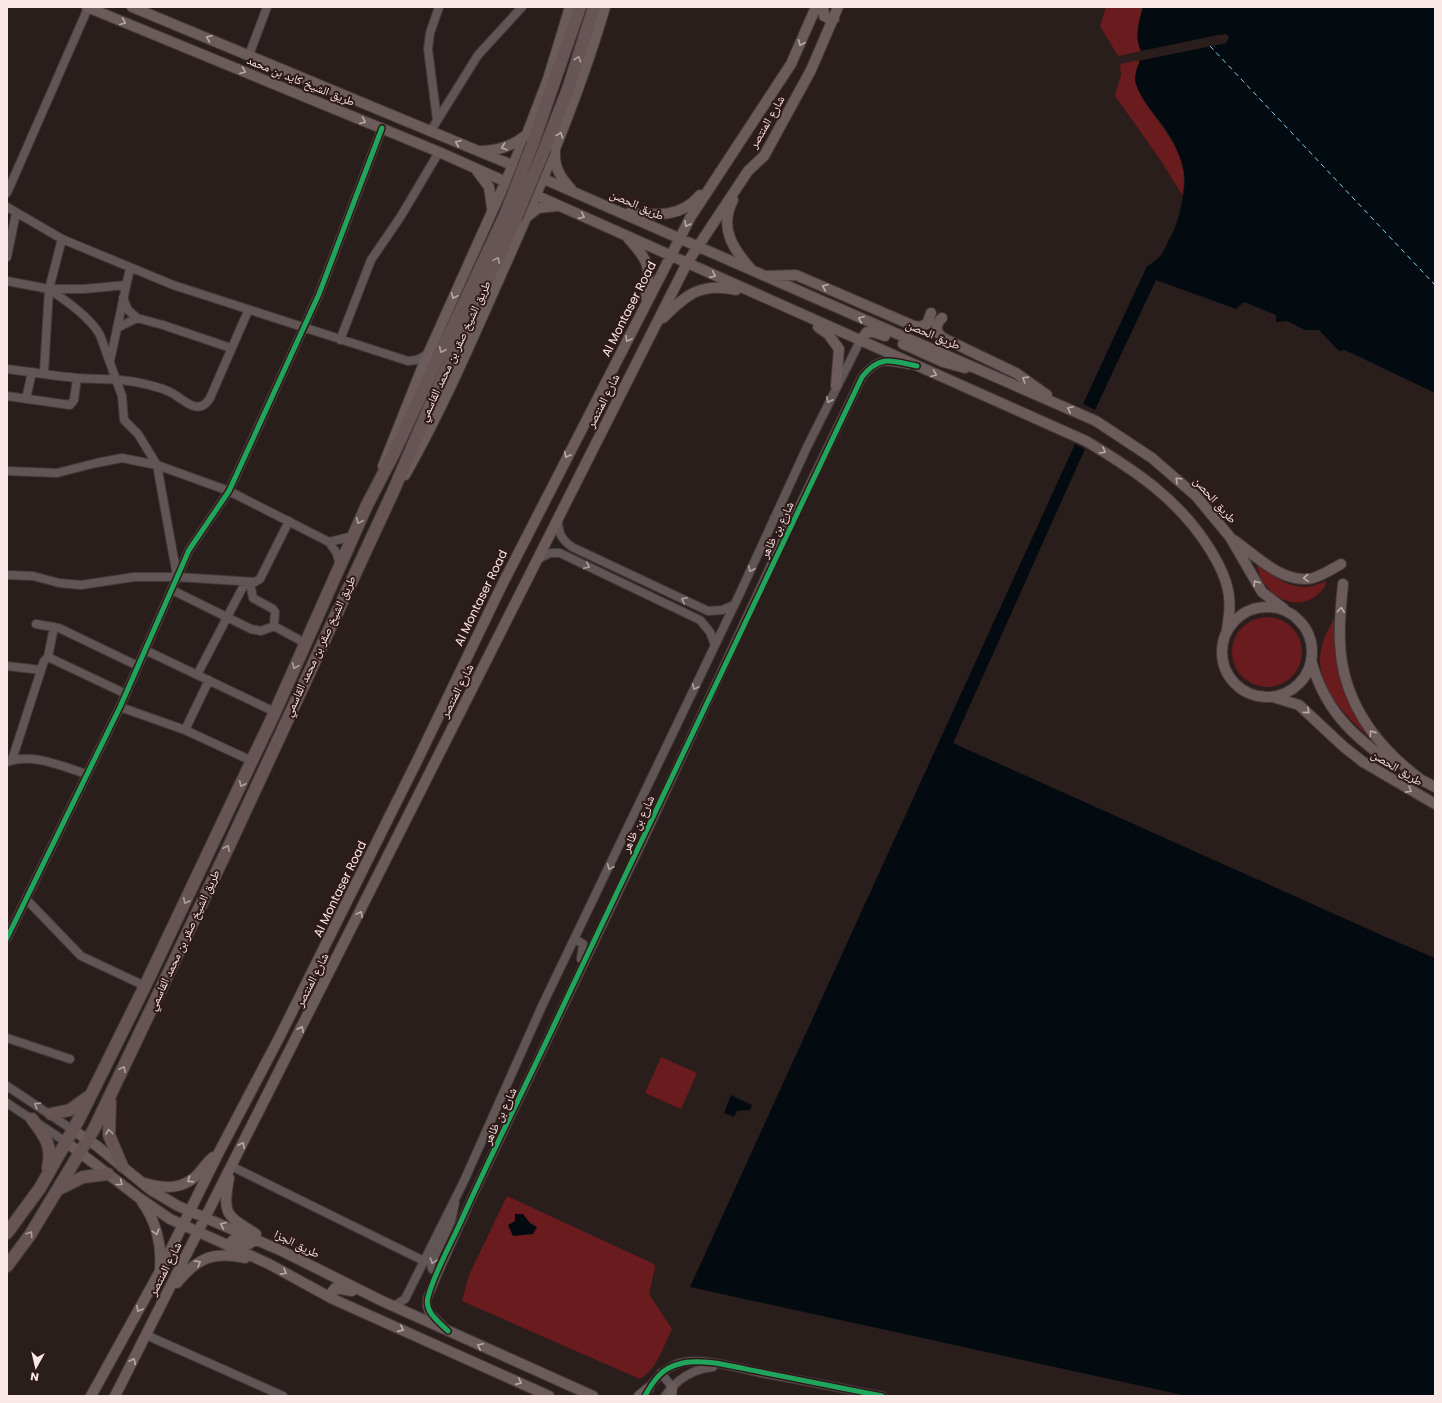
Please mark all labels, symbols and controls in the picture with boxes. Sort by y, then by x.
one-way arrow [119,17,126,25]
one-way arrow [205,35,213,43]
one-way arrow [798,38,806,46]
street label: طريق الشيخ كايد بن محمد [245,51,358,110]
one-way arrow [573,56,582,63]
one-way arrow [239,67,246,75]
street label: شارع المنتصر [744,92,789,152]
one-way arrow [360,116,367,124]
one-way arrow [556,132,564,139]
one-way arrow [454,139,461,147]
one-way arrow [501,142,508,151]
street label: طريق الحصن [607,185,667,224]
one-way arrow [577,211,585,219]
one-way arrow [685,220,692,227]
one-way arrow [492,256,500,264]
street label: Al Montaser Road [597,258,660,359]
one-way arrow [709,270,716,278]
street label: طريق الشيخ صقر بن محمد القاسمي [414,277,497,425]
one-way arrow [822,284,830,292]
one-way arrow [451,292,459,300]
street label: طريق الحصن [903,315,963,354]
one-way arrow [857,316,865,324]
one-way arrow [625,335,632,343]
one-way arrow [439,345,447,353]
one-way arrow [930,369,937,377]
street label: شارع المنتصر [581,371,623,432]
one-way arrow [1023,377,1030,384]
one-way arrow [826,396,834,404]
one-way arrow [1067,406,1074,414]
one-way arrow [1099,447,1106,454]
one-way arrow [564,450,572,458]
street label: طريق الحصن [1190,473,1241,527]
one-way arrow [1176,478,1183,485]
street label: شارع بن ظاهر [755,498,798,562]
one-way arrow [356,517,364,524]
street label: Al Montaser Road [450,547,511,649]
one-way arrow [583,561,590,569]
one-way arrow [748,565,756,572]
street label: طريق الشيخ صقر بن محمد القاسمي [279,572,362,720]
one-way arrow [1303,574,1309,583]
one-way arrow [1253,580,1260,587]
one-way arrow [681,597,688,605]
one-way arrow [1336,607,1345,613]
street label: شارع المنتصر [435,661,477,722]
one-way arrow [292,662,300,669]
one-way arrow [692,682,700,690]
one-way arrow [1302,707,1309,714]
one-way arrow [1369,730,1377,737]
street label: طريق الحصن [1368,745,1426,790]
one-way arrow [239,780,247,787]
one-way arrow [1405,786,1412,793]
street label: شارع بن ظاهر [616,792,658,856]
street label: Al Montaser Road [309,838,370,940]
one-way arrow [222,845,230,853]
one-way arrow [607,863,615,871]
street label: طريق الشيخ صقر بن محمد القاسمي [143,866,226,1014]
one-way arrow [183,897,191,905]
one-way arrow [355,910,363,918]
street label: شارع المنتصر [290,950,332,1011]
one-way arrow [296,1026,304,1034]
one-way arrow [118,1065,126,1073]
street label: شارع بن ظاهر [478,1084,521,1148]
one-way arrow [34,1102,41,1109]
one-way arrow [105,1128,114,1135]
one-way arrow [237,1142,244,1149]
one-way arrow [187,1175,194,1182]
one-way arrow [116,1178,123,1185]
one-way arrow [220,1222,228,1230]
street label: طريق الجزا [272,1225,323,1262]
one-way arrow [152,1228,160,1235]
one-way arrow [25,1231,33,1238]
street label: شارع المنتصر [143,1239,185,1300]
one-way arrow [429,1257,438,1264]
one-way arrow [194,1260,201,1267]
one-way arrow [280,1268,287,1275]
one-way arrow [137,1305,144,1313]
one-way arrow [397,1325,404,1333]
one-way arrow [477,1343,485,1351]
north arrow [16,1347,56,1387]
one-way arrow [128,1358,135,1365]
text: N [29,1368,40,1385]
one-way arrow [515,1377,523,1385]

